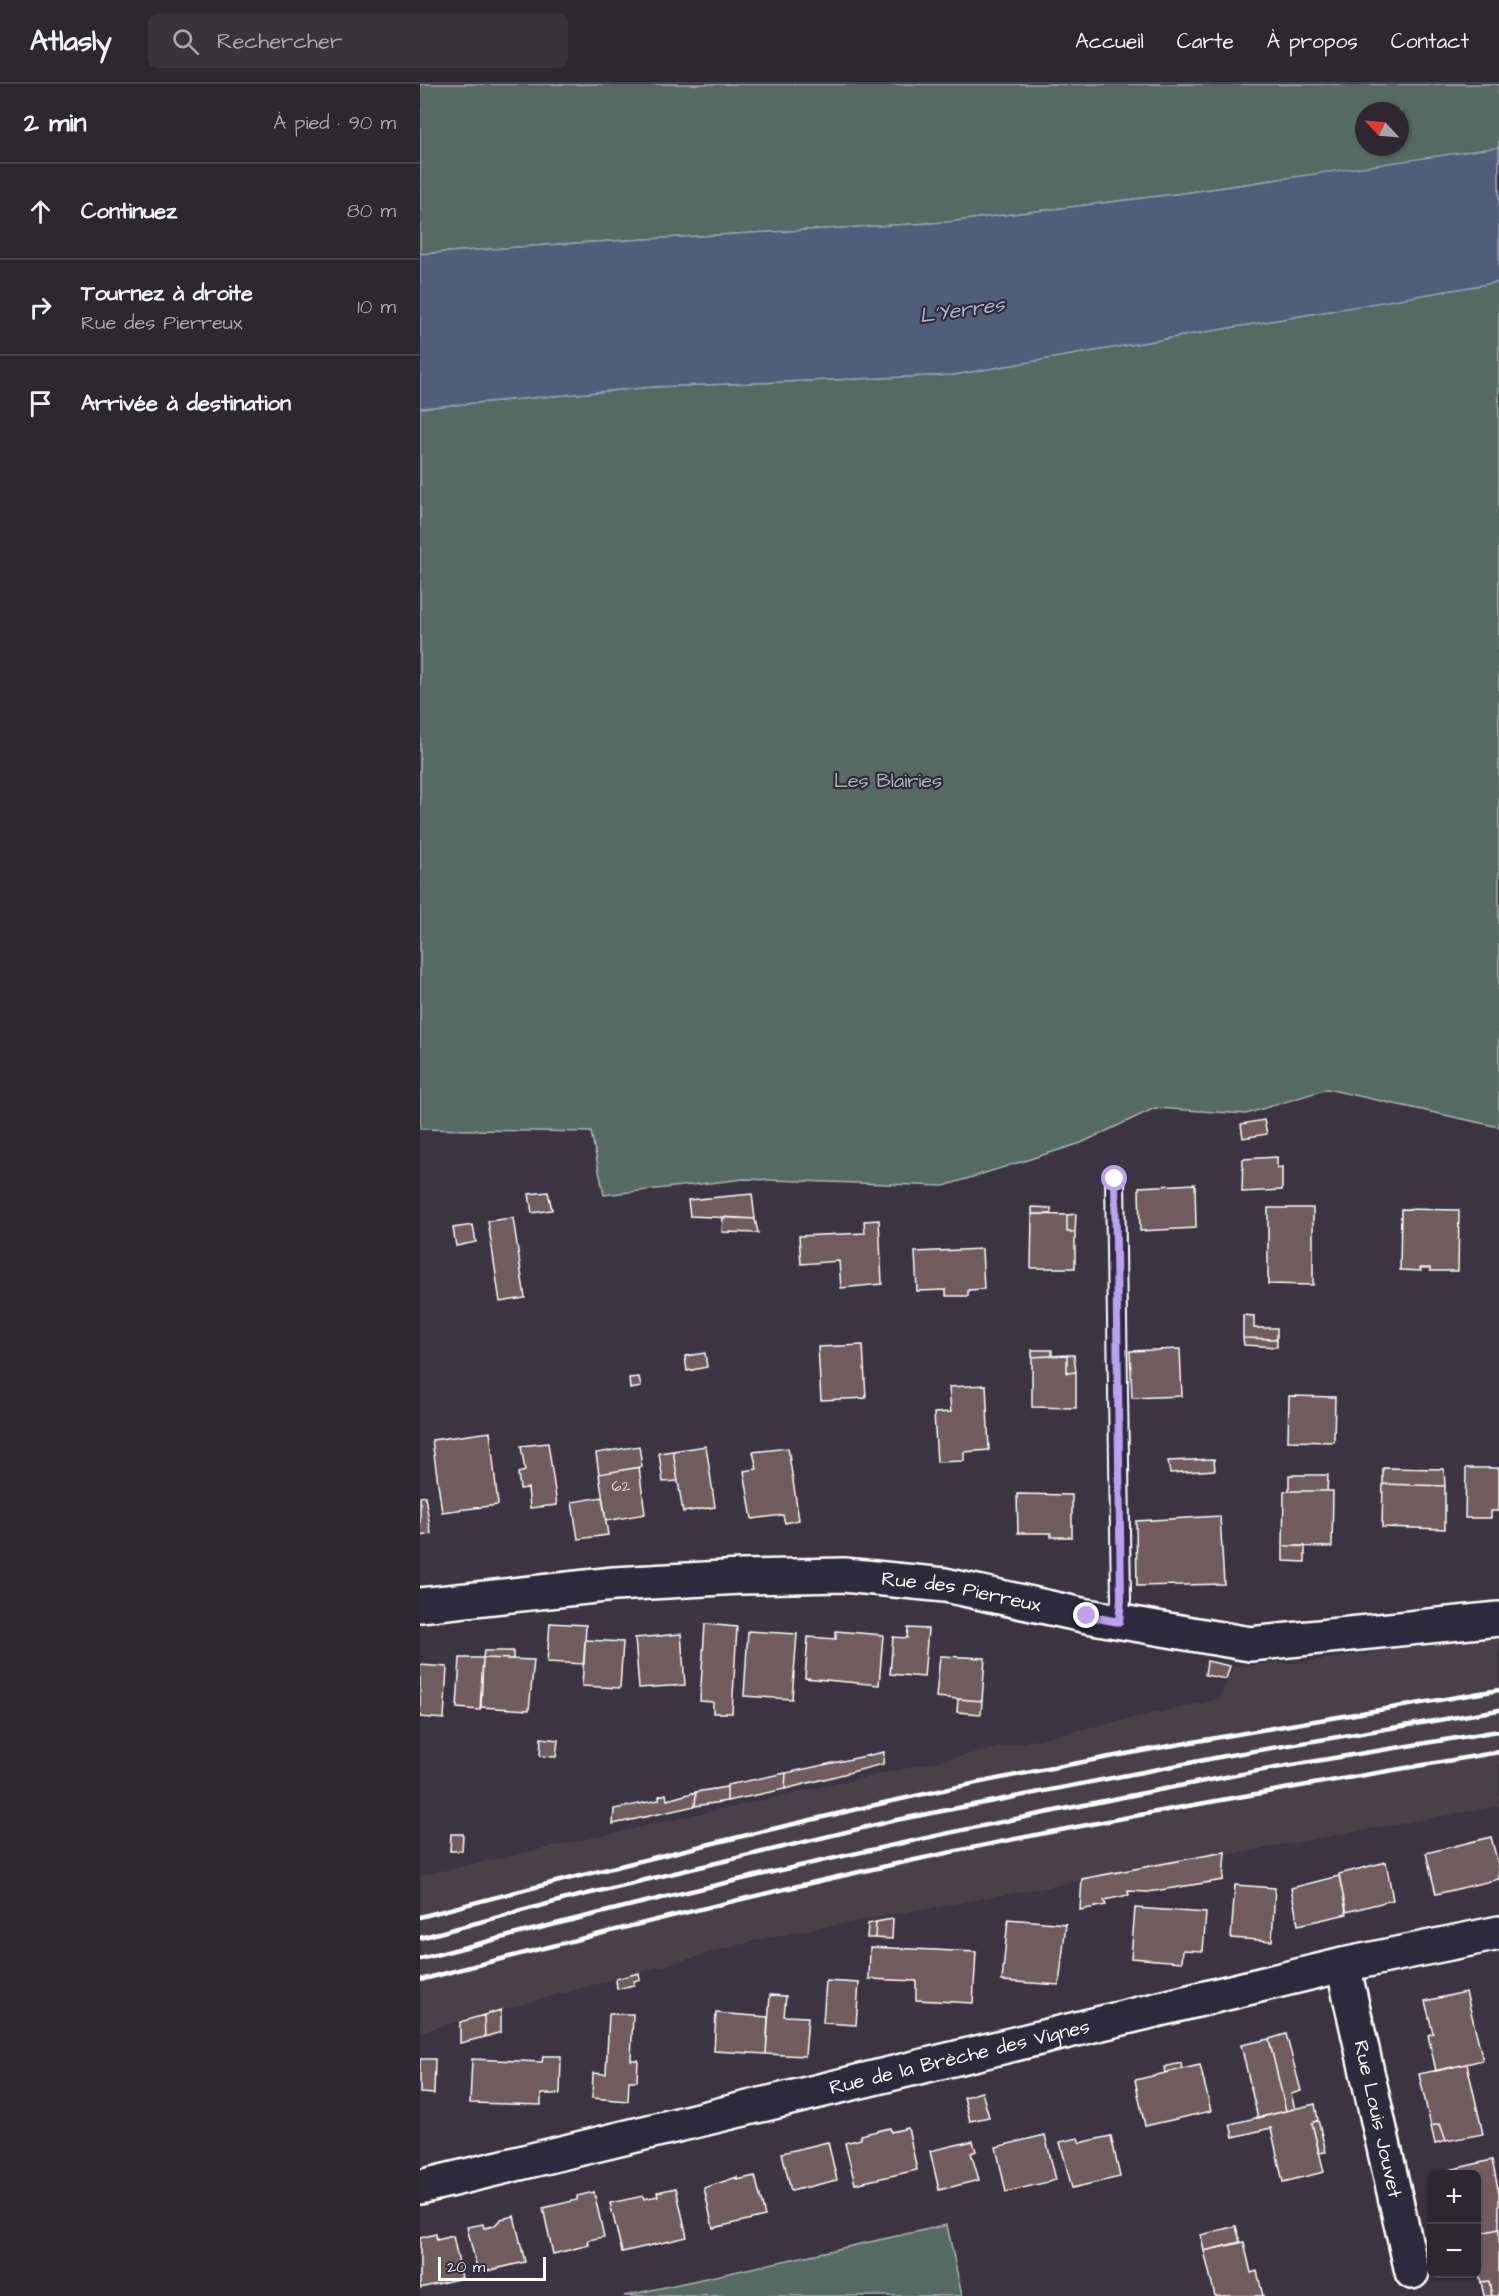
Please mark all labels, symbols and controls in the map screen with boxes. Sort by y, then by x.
search box [148,14,568,68]
text: Atlasly [30,22,112,61]
icon: search [169,25,202,58]
text: Rechercher [217,26,342,57]
text: Accueil [1075,27,1144,56]
text: Carte [1177,27,1234,56]
text: À propos [1267,27,1358,56]
text: Contact [1391,27,1469,56]
north arrow [1355,102,1409,156]
text: 2 min [24,105,86,141]
text: À pied · 90 m [274,109,396,137]
icon: ahead [24,195,57,228]
text: Continuez [81,196,177,227]
text: 80 m [347,197,396,225]
text: Tournez à droite [81,278,253,309]
water label: L'Yerres [918,289,1008,330]
icon: right [24,291,57,324]
text: 10 m [357,293,396,321]
text: Rue des Pierreux [81,309,242,337]
icon: arrive [24,387,57,420]
text: Arrivée à destination [81,388,291,419]
park label: Les Blairies [834,767,942,795]
route start [1101,1165,1127,1191]
house number: 62 [611,1475,631,1497]
street label: Rue des Pierreux [880,1565,1044,1620]
route end [1073,1602,1099,1628]
street label: Rue de la Brèche des Vignes [826,2012,1093,2102]
street label: Rue Louis Jouvet [1346,2038,1409,2201]
map controls [1427,2170,1481,2278]
button: + [1427,2170,1481,2224]
button: − [1427,2224,1481,2278]
scale bar [438,2254,546,2282]
text: 20 m [447,2256,485,2278]

